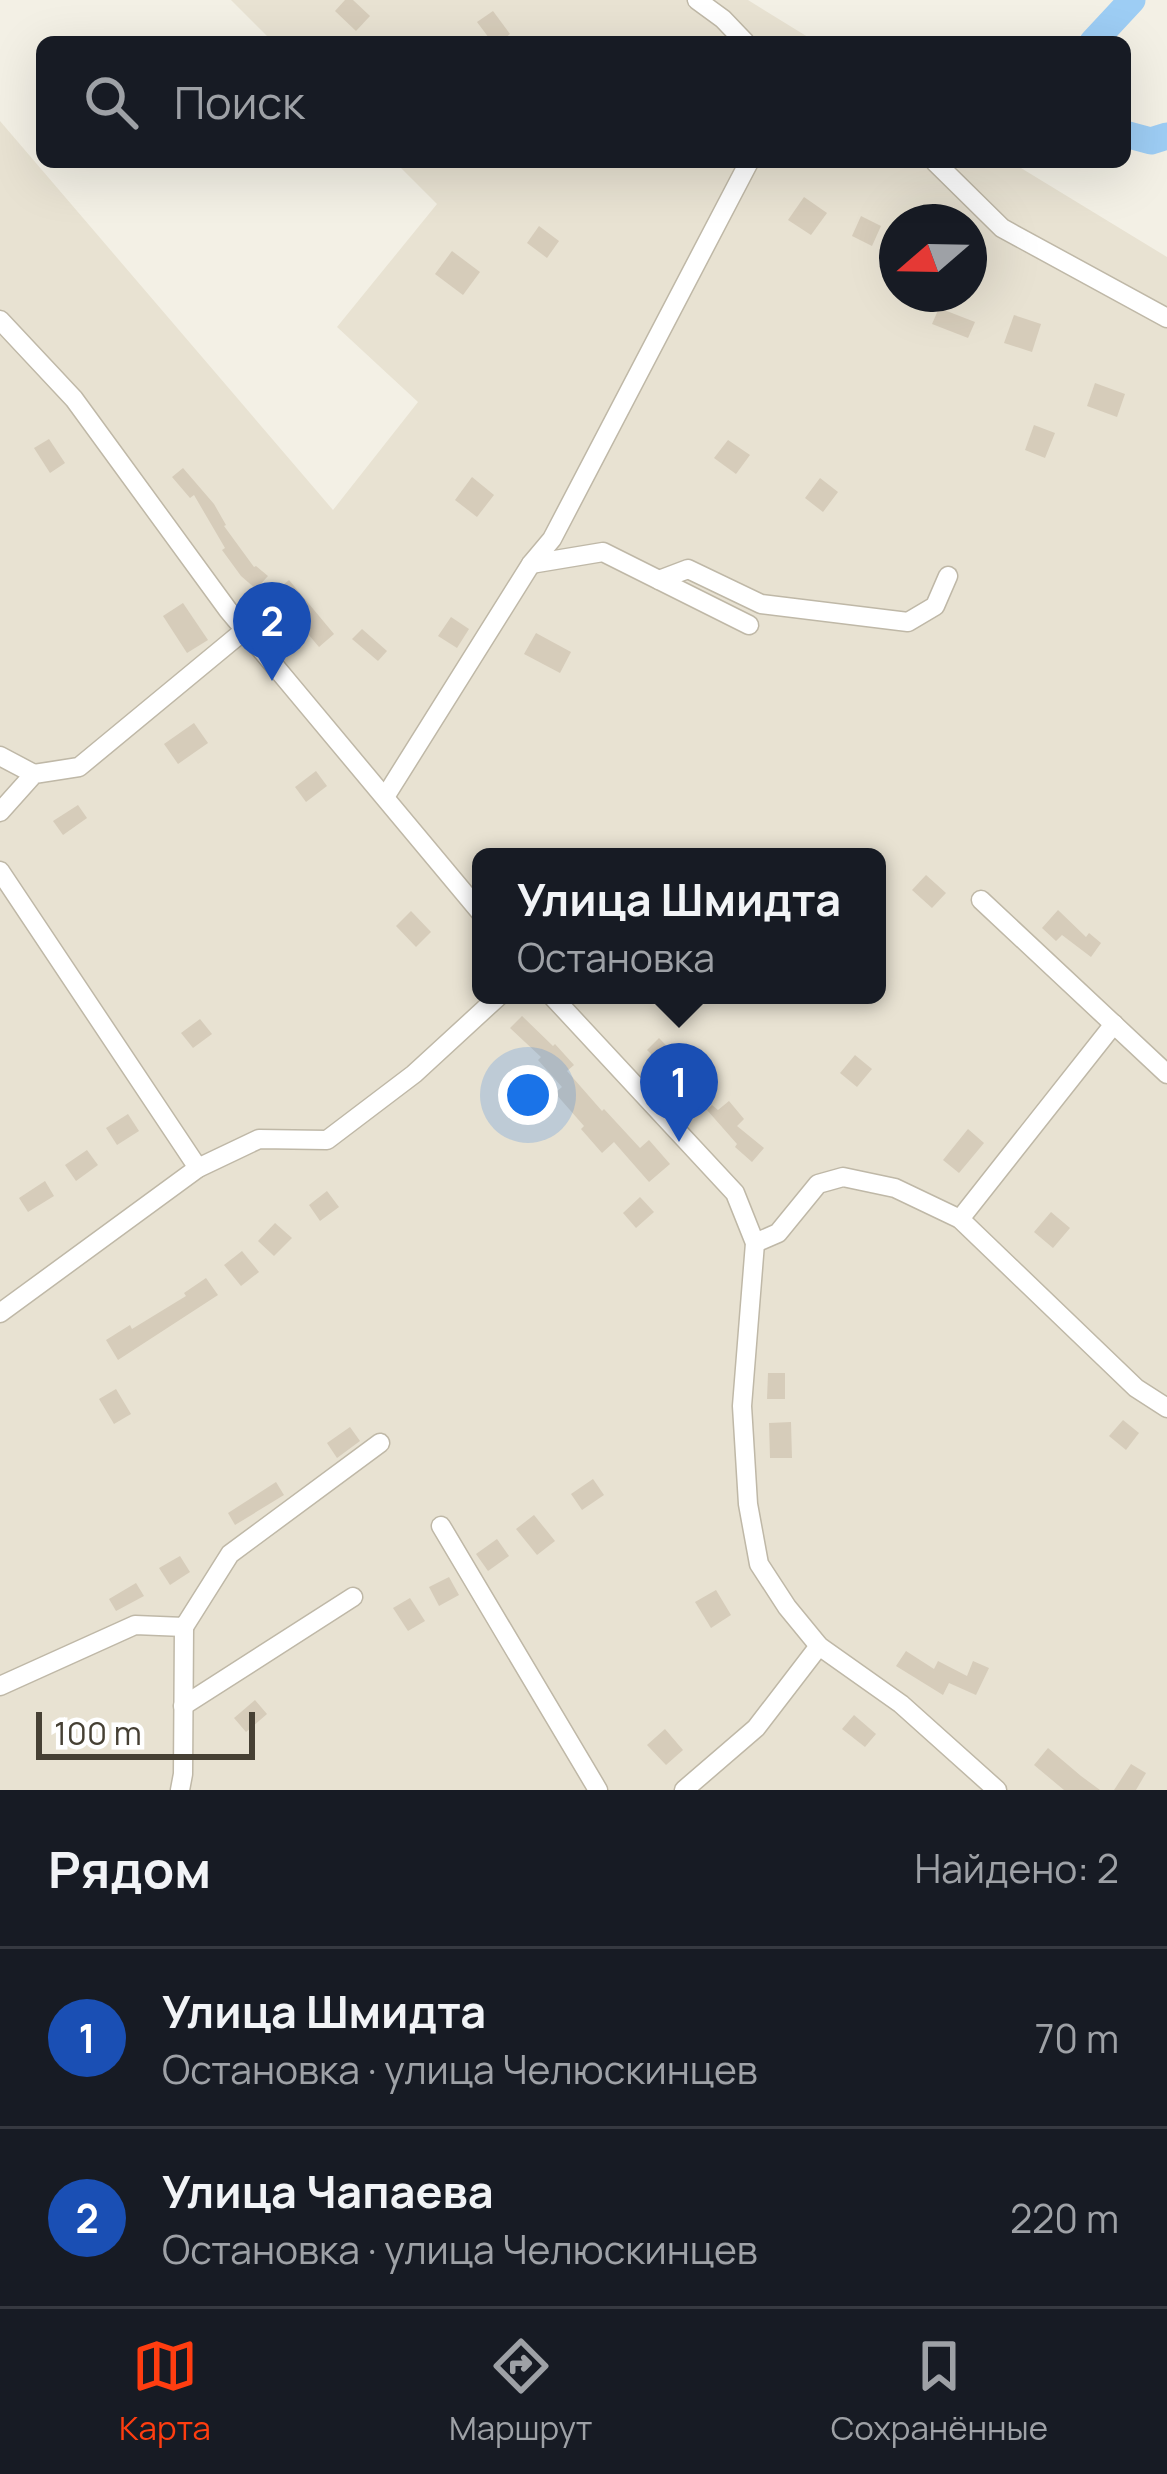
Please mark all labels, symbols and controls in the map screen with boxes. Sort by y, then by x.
search box [36,36,1131,168]
icon: search [78,69,144,135]
text: Поиск [174,71,305,133]
north arrow [879,204,987,312]
pin: 2 [233,582,311,681]
popup [472,848,886,1004]
text: Улица Шмидта [517,868,841,930]
text: Остановка [517,930,715,984]
pin: 1 [640,1043,718,1142]
your location [498,1065,558,1125]
scale bar [36,1706,255,1759]
text: 100 m [54,1710,142,1755]
text: Рядом [48,1834,211,1903]
text: Найдено: 2 [915,1841,1119,1895]
text: Улица Шмидта [162,1980,486,2042]
text: 1 [78,2011,96,2065]
text: 70 m [1035,2011,1119,2065]
text: Остановка · улица Челюскинцев [162,2042,758,2096]
text: Улица Чапаева [162,2160,494,2222]
text: 2 [75,2191,99,2245]
text: 220 m [1010,2191,1119,2245]
text: Остановка · улица Челюскинцев [162,2222,758,2276]
tab: Карта [119,2333,211,2450]
tab: Маршрут [449,2333,593,2450]
tab: Сохранённые [831,2333,1048,2450]

